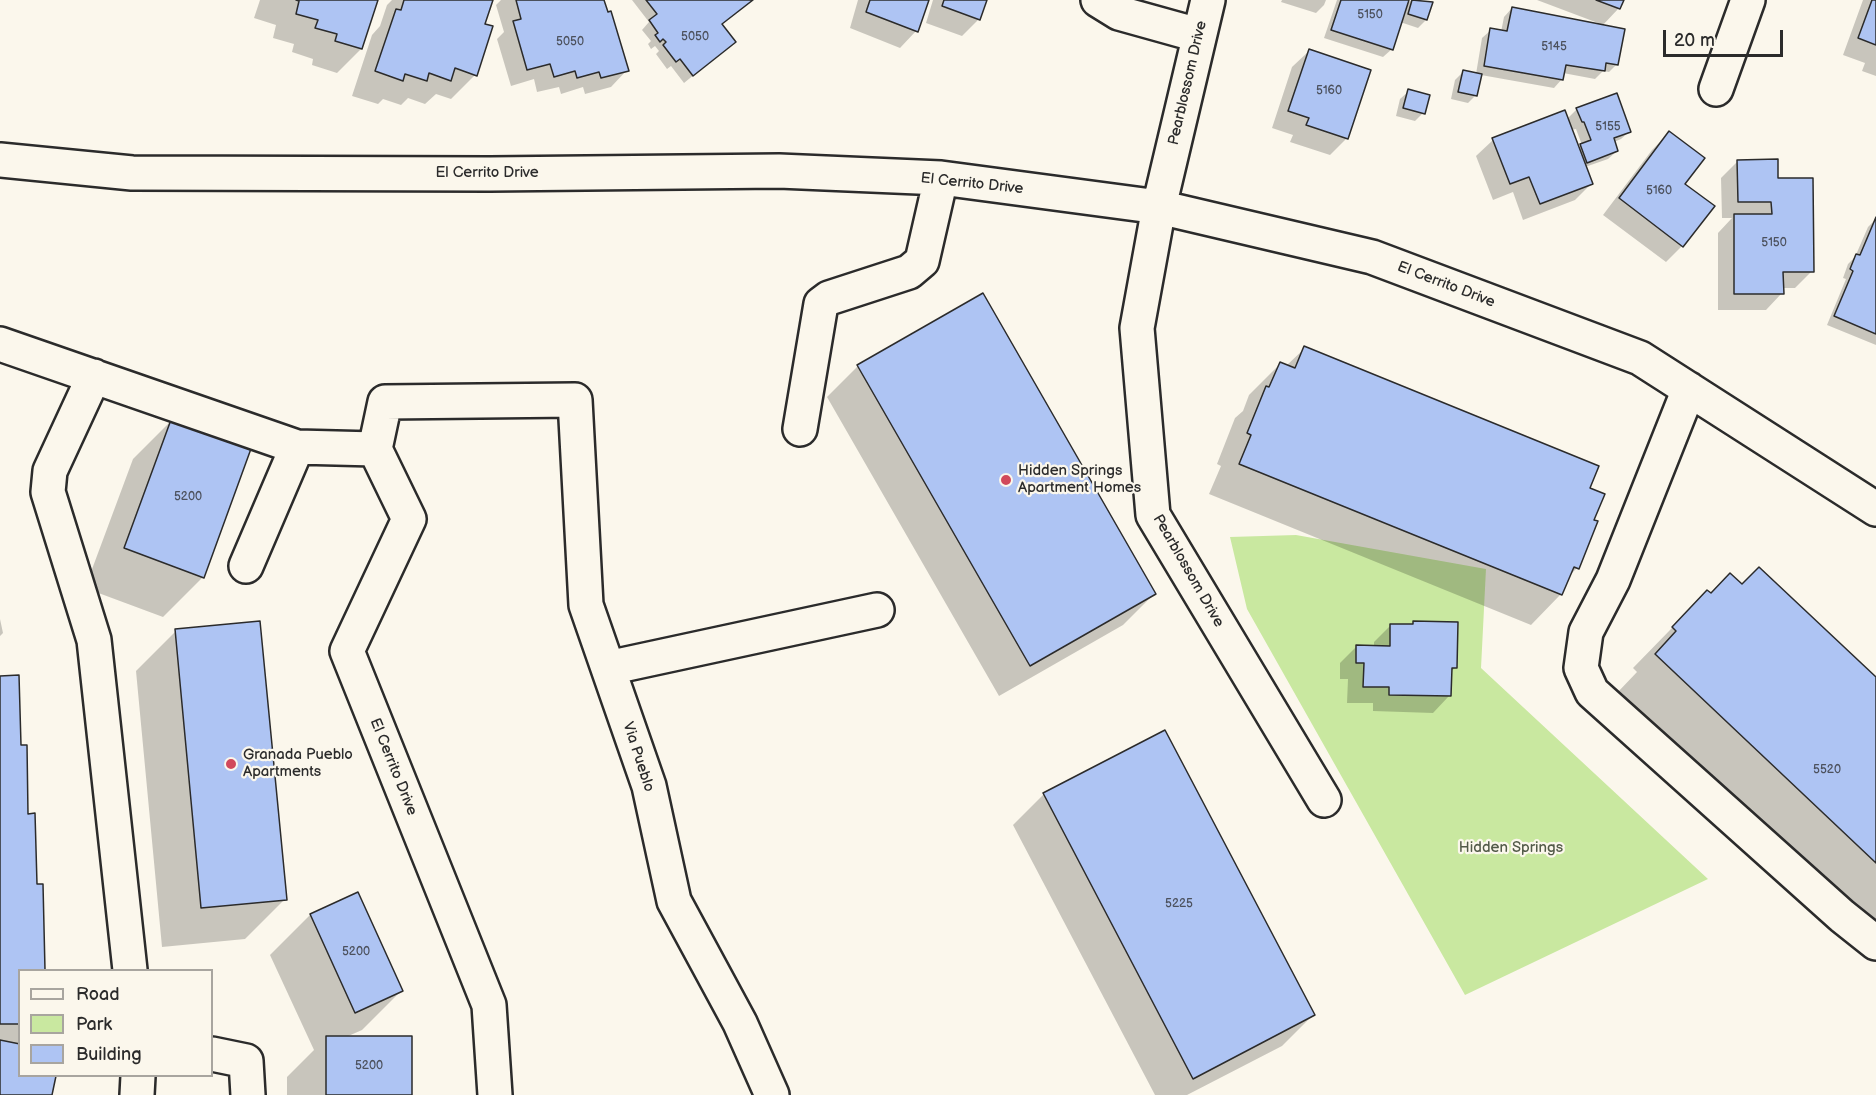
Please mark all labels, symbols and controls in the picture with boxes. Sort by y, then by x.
house number: 5150 [1357,8,1383,22]
scale bar [1666,18,1786,56]
street label: Pearblossom Drive [1165,19,1211,147]
house number: 5050 [681,30,709,44]
text: 20 m [1674,30,1715,51]
house number: 5050 [556,35,584,49]
house number: 5145 [1541,40,1567,54]
house number: 5160 [1316,84,1342,98]
house number: 5155 [1595,120,1621,134]
street label: El Cerrito Drive [435,164,539,182]
street label: El Cerrito Drive [920,170,1024,198]
house number: 5160 [1646,184,1672,198]
house number: 5150 [1761,236,1787,250]
street label: El Cerrito Drive [1395,258,1497,312]
place label: Hidden Springs Apartment Homes [1018,462,1141,497]
marker: Hidden Springs Apartment Homes [999,473,1013,487]
house number: 5200 [174,490,202,504]
street label: Pearblossom Drive [1148,512,1228,630]
street label: El Cerrito Drive [365,716,421,818]
street label: Via Pueblo [618,720,658,794]
place label: Granada Pueblo Apartments [243,746,353,781]
marker: Granada Pueblo Apartments [224,757,238,771]
house number: 5520 [1813,763,1841,777]
park label: Hidden Springs [1459,839,1563,857]
house number: 5225 [1165,897,1193,911]
house number: 5200 [342,945,370,959]
legend [18,969,213,1077]
text: Road [76,984,120,1005]
text: Park [76,1014,112,1035]
text: Building [76,1044,142,1065]
house number: 5200 [355,1059,383,1073]

